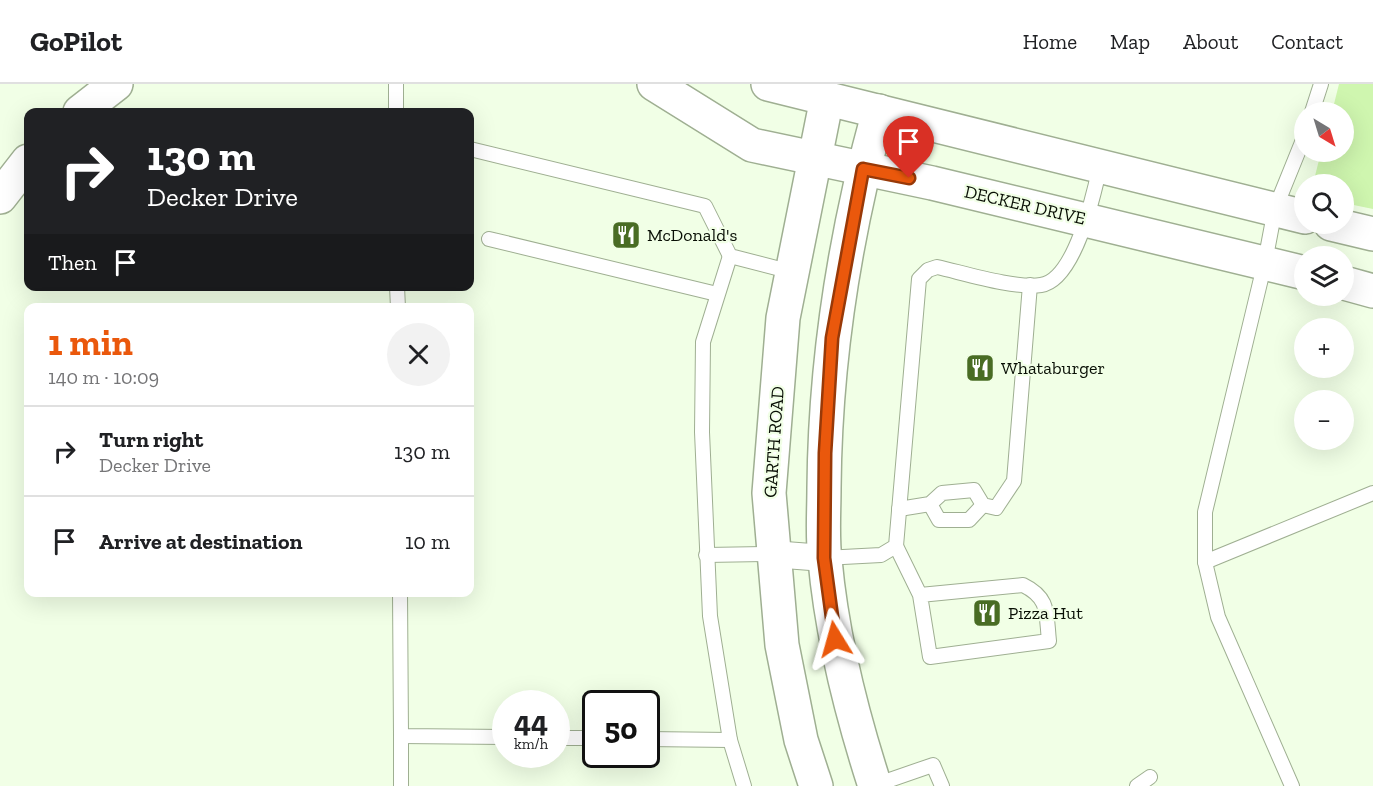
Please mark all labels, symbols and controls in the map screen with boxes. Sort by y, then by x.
text: GoPilot [30,25,122,58]
text: Home [1023,29,1077,54]
text: Map [1110,29,1150,54]
text: About [1183,29,1238,54]
text: Contact [1271,29,1343,54]
north arrow [1294,102,1354,162]
map controls [1294,102,1354,450]
pin [883,116,934,178]
icon: arrive [892,125,925,158]
text: 130 m [147,130,255,181]
icon: right [48,132,126,210]
button: search [1294,174,1354,234]
street label: DECKER DRIVE [962,180,1088,230]
text: Decker Drive [147,181,298,213]
restaurant icon: McDonald's [610,219,642,251]
place label: McDonald's [647,224,737,246]
icon: arrive [109,246,142,279]
button: layers [1294,246,1354,306]
text: Then [48,249,97,276]
button: + [1294,318,1354,378]
text: 1 min [48,321,133,364]
button: close [387,323,450,386]
restaurant icon: Whataburger [964,352,996,384]
place label: Whataburger [1001,357,1105,379]
text: 140 m · 10:09 [48,365,159,389]
street label: GARTH ROAD [759,386,789,498]
button: − [1294,390,1354,450]
text: Turn right [99,426,203,453]
icon: right [48,435,81,468]
text: 130 m [394,438,450,465]
text: Decker Drive [99,453,211,477]
icon: arrive [48,525,81,558]
text: Arrive at destination [99,528,302,555]
text: 10 m [405,528,450,555]
restaurant icon: Pizza Hut [971,597,1003,629]
place label: Pizza Hut [1008,602,1083,624]
position arrow [803,607,867,671]
speed limit sign: 50 [582,690,660,768]
text: 44 [514,704,548,740]
text: km/h [514,735,548,753]

